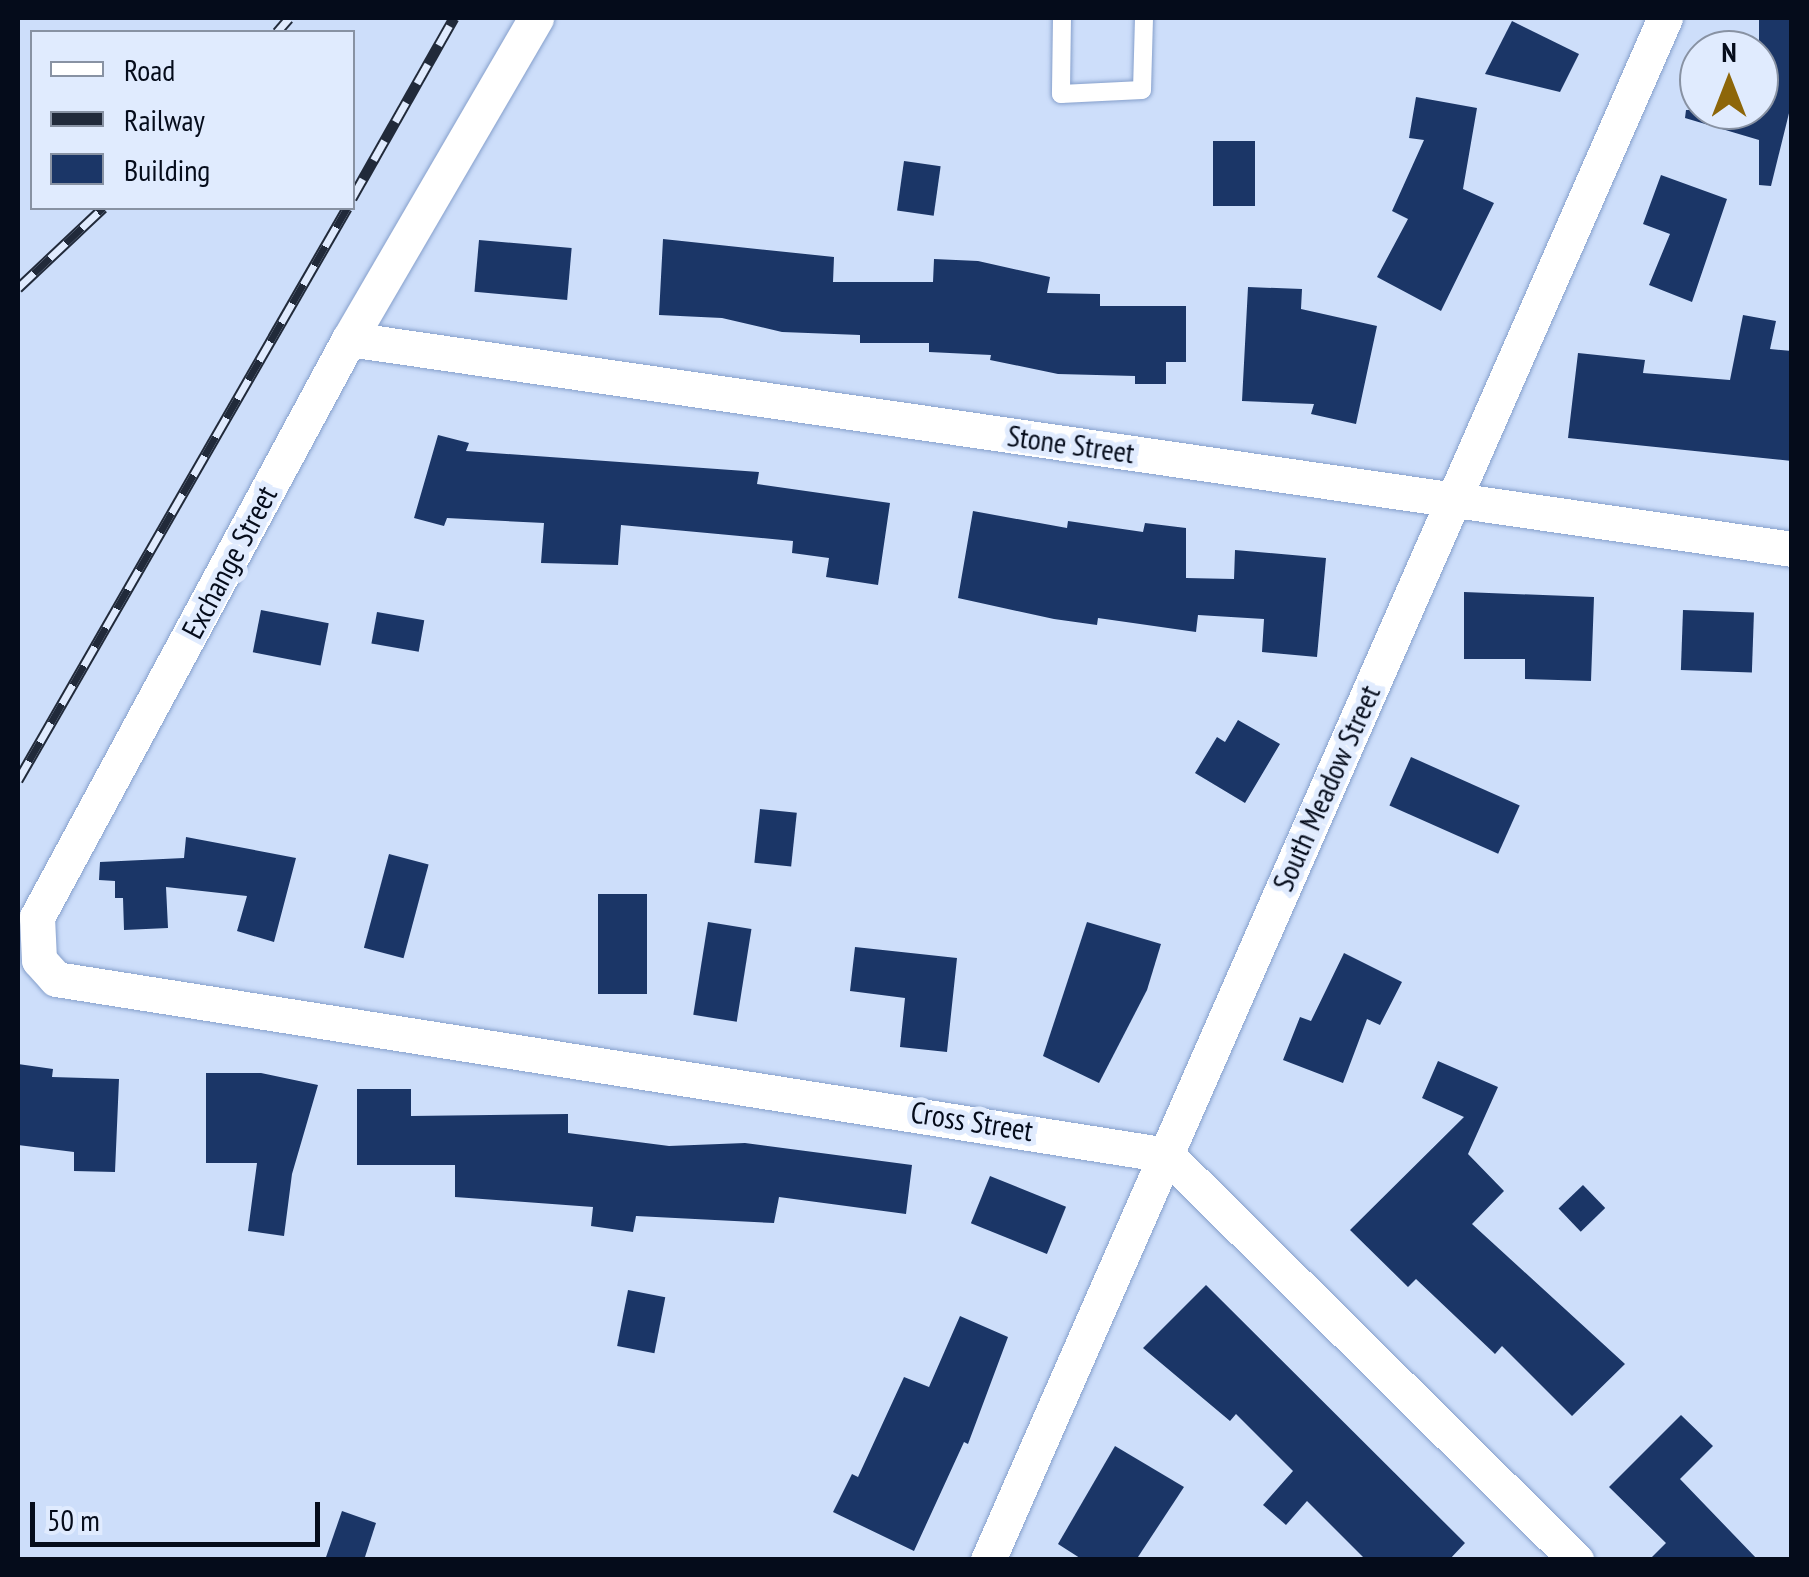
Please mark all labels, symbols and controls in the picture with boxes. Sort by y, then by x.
legend [30,30,355,210]
north arrow [1679,30,1779,130]
text: N [1721,33,1737,70]
text: Road [124,50,175,89]
text: Railway [124,100,205,139]
text: Building [124,150,210,189]
street label: Stone Street [1005,417,1137,471]
street label: Exchange Street [174,480,284,644]
street label: South Meadow Street [1264,679,1388,897]
street label: Cross Street [908,1094,1036,1148]
scale bar [35,1482,325,1544]
text: 50 m [47,1500,100,1539]

